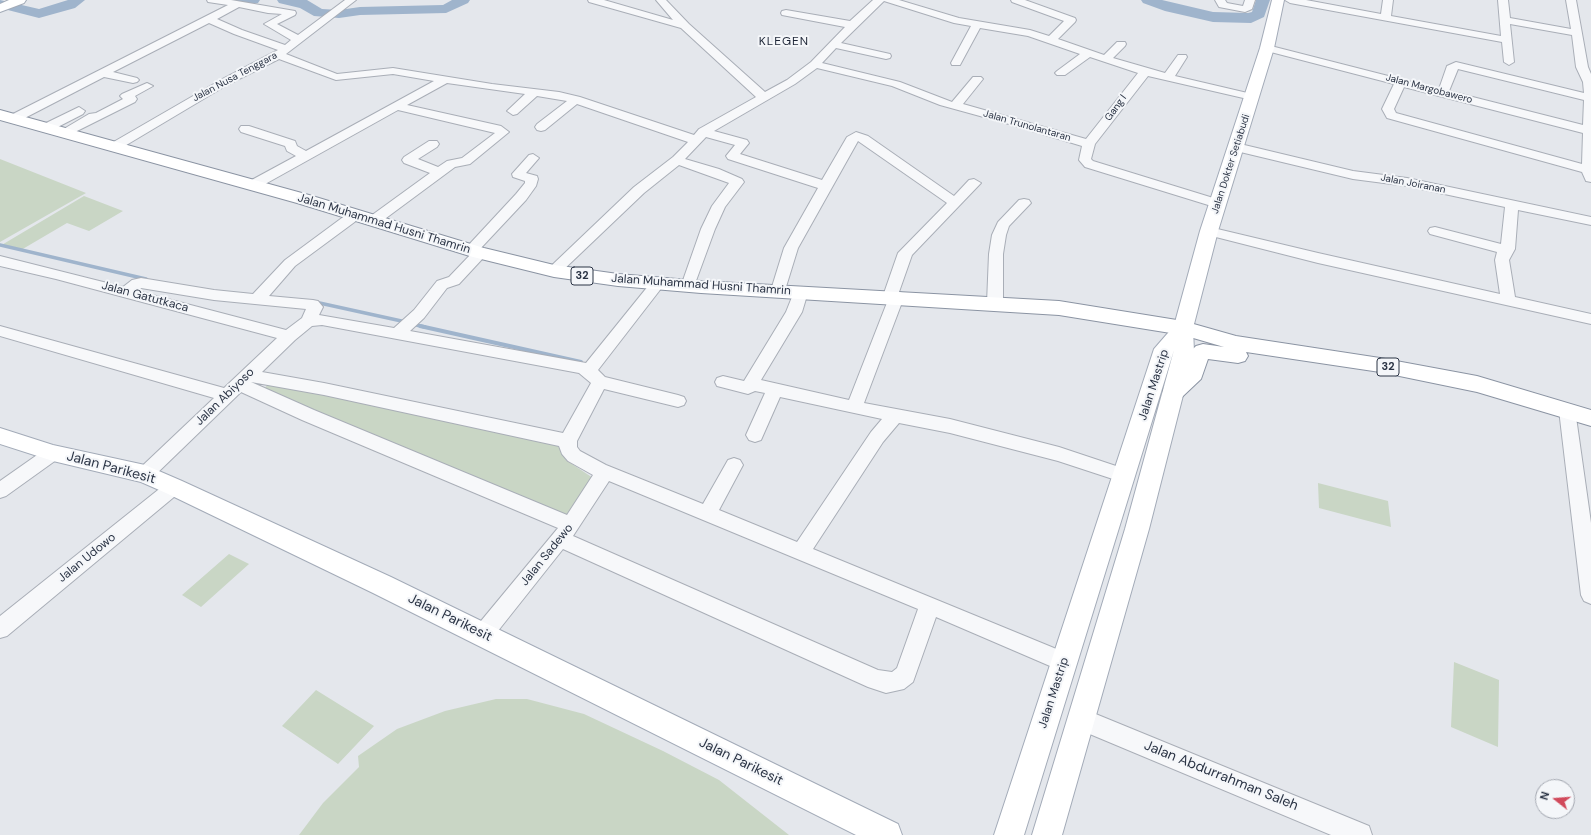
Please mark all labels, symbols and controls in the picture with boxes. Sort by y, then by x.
district label: KLEGEN [759,35,809,49]
street label: Jalan Nusa Tenggara [191,50,279,104]
street label: Jalan Margobawero [1384,72,1474,106]
street label: Gang I [1103,93,1129,123]
street label: Jalan Trunolantaran [982,108,1072,144]
street label: Jalan Dokter Setiabudi [1209,113,1253,215]
street label: Jalan Joiranan [1380,172,1446,196]
street label: Jalan Muhammad Husni Thamrin [296,191,472,257]
road number: 32 [571,267,593,285]
street label: Jalan Muhammad Husni Thamrin [611,272,791,298]
street label: Jalan Gatutkaca [100,278,190,316]
street label: Jalan Mastrip [1136,348,1172,422]
road number: 32 [1377,358,1399,376]
street label: Jalan Abiyoso [192,365,258,429]
street label: Jalan Parikesit [65,448,157,488]
street label: Jalan Sadewo [518,521,576,589]
street label: Jalan Udowo [55,530,119,586]
street label: Jalan Parikesit [405,590,495,646]
street label: Jalan Mastrip [1036,656,1072,730]
street label: Jalan Parikesit [696,734,786,790]
street label: Jalan Abdurrahman Saleh [1141,737,1301,815]
north arrow [1535,779,1575,819]
text: N [1537,790,1552,802]

